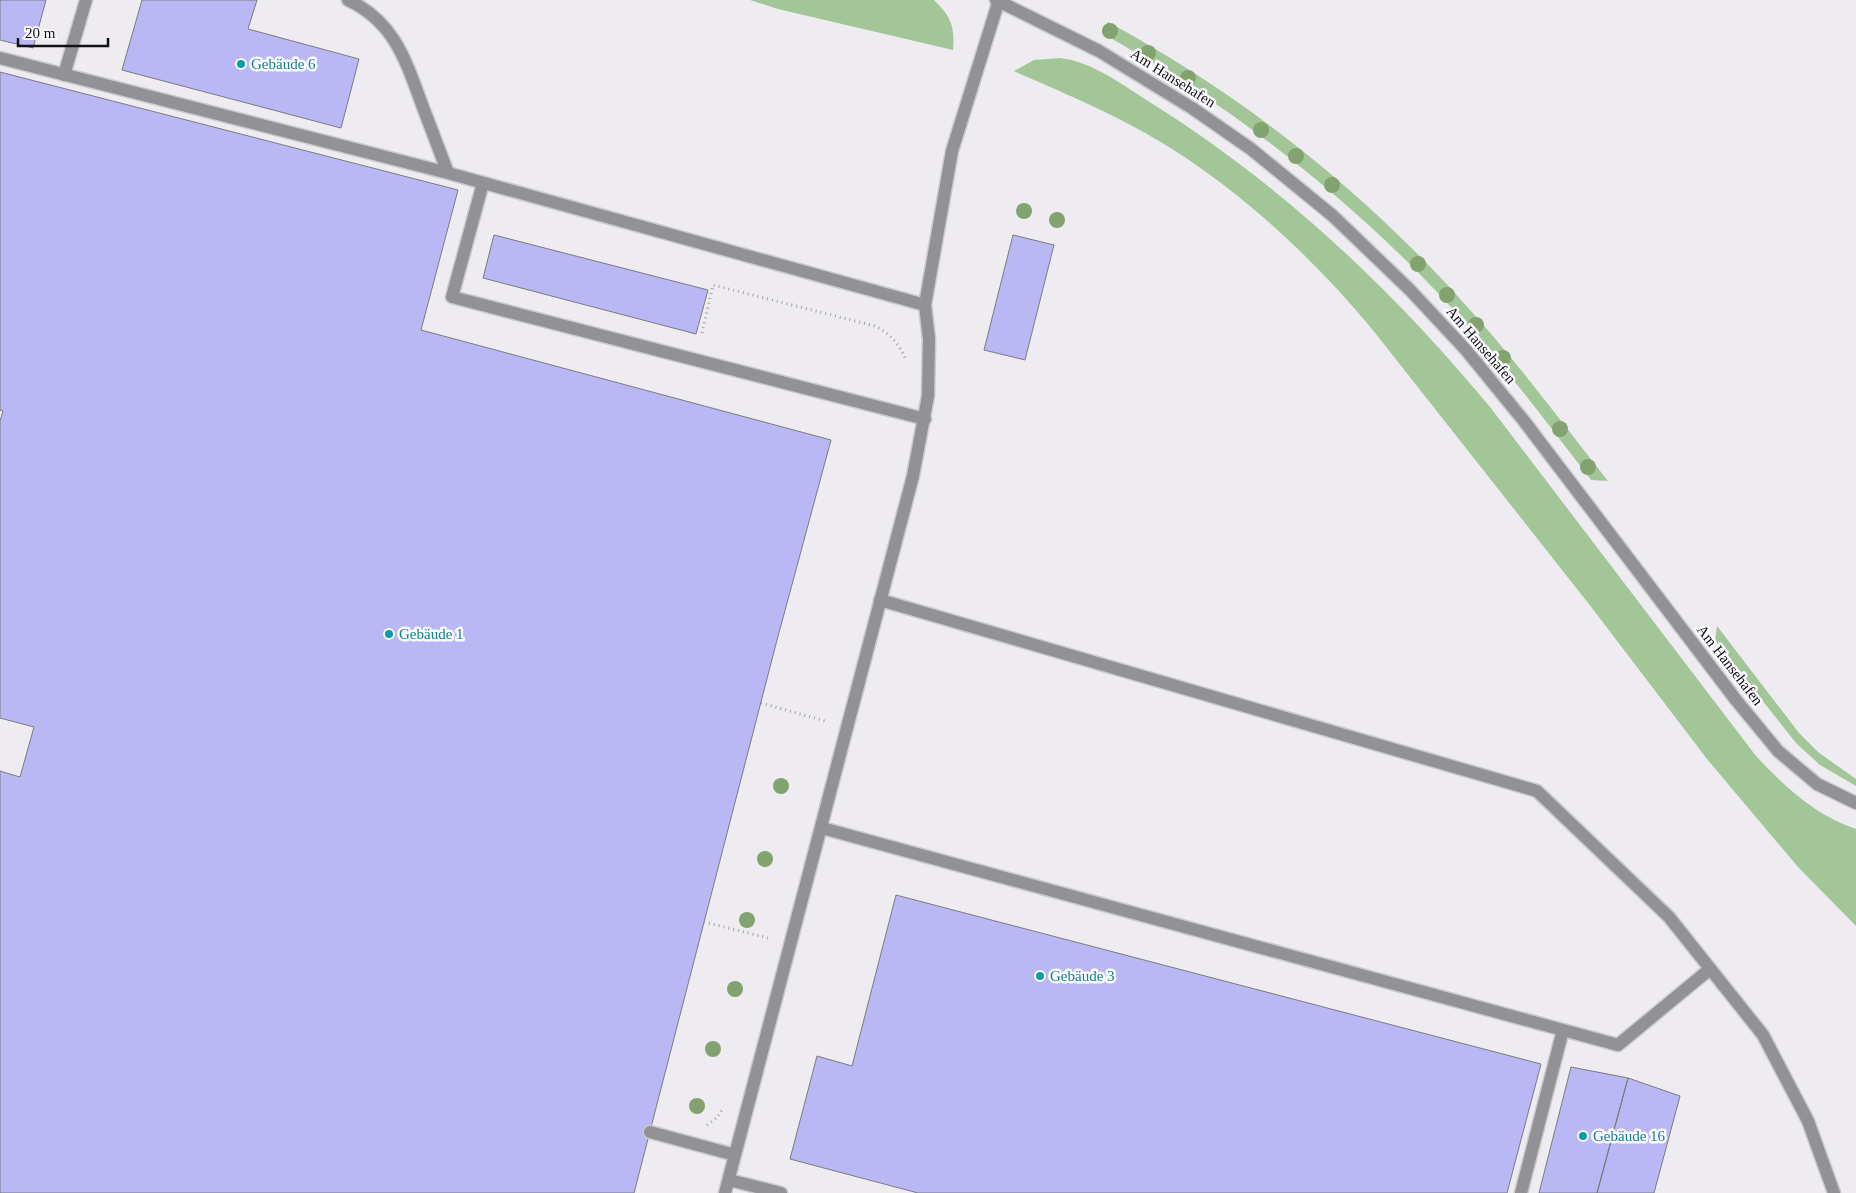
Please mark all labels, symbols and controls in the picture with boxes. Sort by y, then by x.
scale bar [18,15,108,47]
text: 20 m [25,25,56,41]
street label: Am Hansehafen [1128,46,1219,111]
place label: Gebäude 6 [251,56,316,72]
marker: Gebäude 6 [235,58,247,70]
street label: Am Hansehafen [1443,303,1519,387]
street label: Am Hansehafen [1694,622,1766,709]
place label: Gebäude 1 [399,626,464,642]
marker: Gebäude 1 [383,628,395,640]
place label: Gebäude 3 [1050,968,1115,984]
marker: Gebäude 3 [1034,970,1046,982]
place label: Gebäude 16 [1593,1128,1666,1144]
marker: Gebäude 16 [1577,1130,1589,1142]

